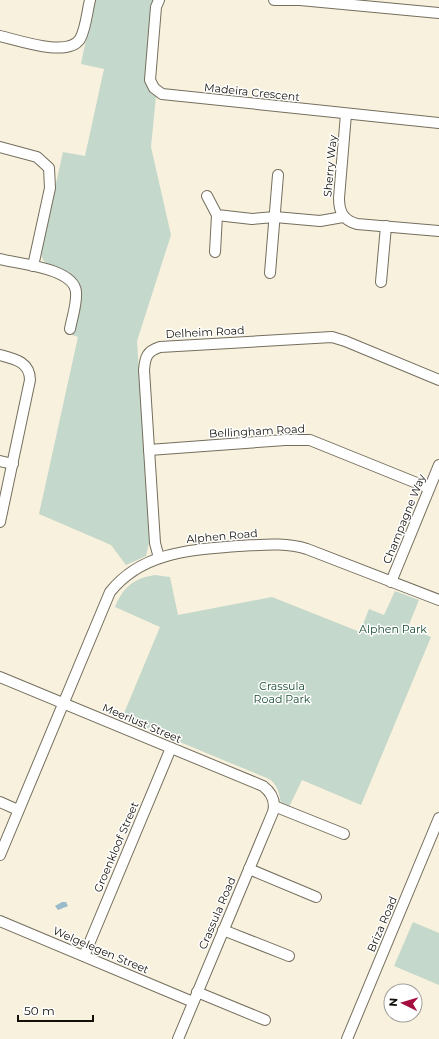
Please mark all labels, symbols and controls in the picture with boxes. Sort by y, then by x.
street label: Madeira Crescent [203,80,301,104]
street label: Sherry Way [320,134,340,198]
street label: Delheim Road [165,323,245,341]
street label: Bellingham Road [209,421,305,441]
street label: Champagne Way [380,472,428,566]
street label: Alphen Road [186,526,258,546]
park label: Alphen Park [359,622,427,636]
park label: Crassula Road Park [254,679,311,706]
street label: Meerlust Street [100,700,184,746]
street label: Groenkloof Street [91,799,142,894]
street label: Crassula Road [195,875,239,951]
street label: Briza Road [364,894,400,954]
street label: Welgelegen Street [51,923,152,977]
north arrow [383,983,423,1023]
scale bar [18,997,93,1023]
text: N [386,997,400,1007]
text: 50 m [24,1003,55,1018]

